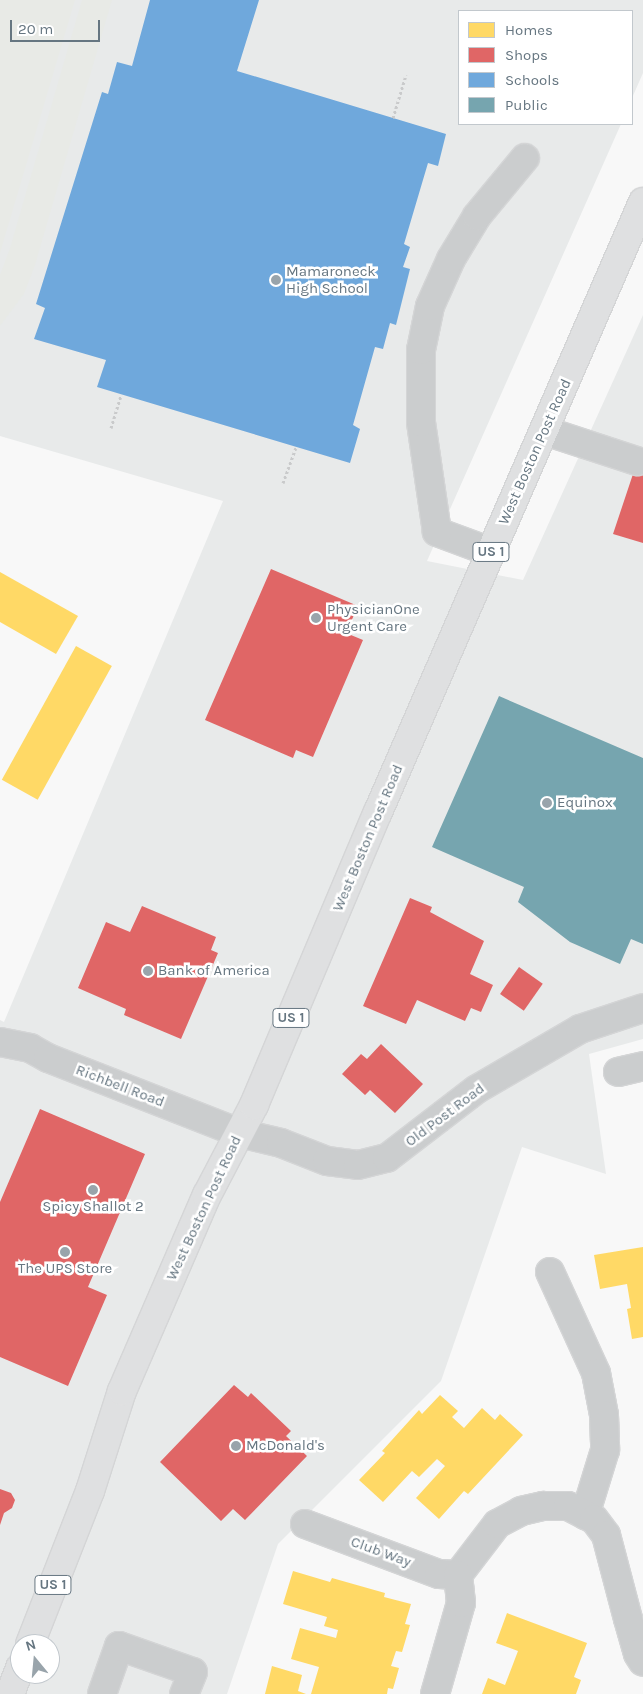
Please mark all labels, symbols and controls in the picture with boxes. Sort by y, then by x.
scale bar [12,10,102,42]
legend [458,10,633,125]
text: 20 m [18,20,53,38]
text: Homes [505,21,553,39]
text: Shops [505,46,548,64]
text: Schools [505,71,559,89]
text: Public [505,96,548,114]
place label: Mamaroneck High School [286,262,376,297]
marker: Mamaroneck High School [270,274,282,286]
street label: West Boston Post Road [495,376,575,528]
road number: US 1 [472,540,510,564]
place label: PhysicianOne Urgent Care [327,600,420,635]
marker: PhysicianOne Urgent Care [309,611,323,625]
street label: West Boston Post Road [329,762,407,914]
place label: Equinox [557,794,613,812]
marker: Equinox [541,797,553,809]
place label: Bank of America [158,962,270,980]
marker: Bank of America [142,965,154,977]
road number: US 1 [272,1006,310,1030]
street label: Richbell Road [73,1061,167,1111]
street label: Old Post Road [402,1079,488,1151]
street label: West Boston Post Road [163,1133,245,1283]
marker: Spicy Shallot 2 [87,1184,99,1196]
place label: Spicy Shallot 2 [42,1198,144,1216]
marker: The UPS Store [59,1246,71,1258]
place label: The UPS Store [18,1260,112,1278]
place label: McDonald's [246,1437,325,1455]
marker: McDonald's [230,1440,242,1452]
street label: Club Way [348,1533,414,1571]
road number: US 1 [34,1574,72,1596]
north arrow [10,1634,60,1684]
text: N [23,1636,38,1655]

